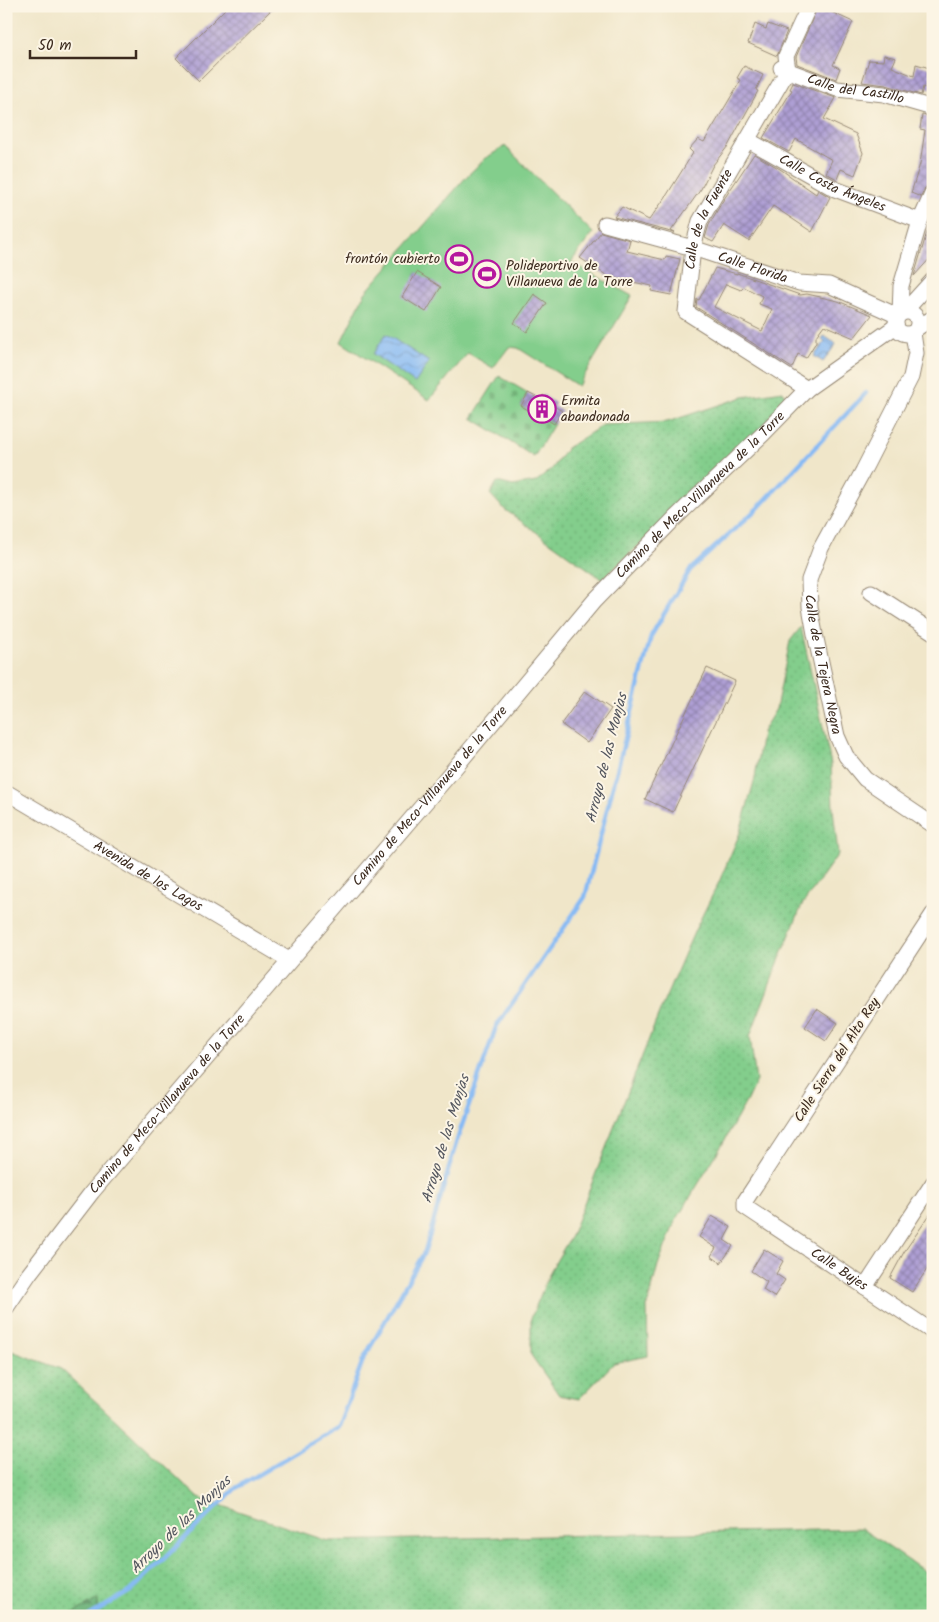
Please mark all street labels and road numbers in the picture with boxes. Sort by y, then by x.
street label: Calle del Castillo [804,68,907,110]
street label: Calle Costa Ángeles [774,148,889,218]
street label: Calle de la Fuente [680,165,739,271]
street label: Calle Florida [715,246,790,289]
street label: Camino de Meco-Villanueva de la Torre [610,406,791,584]
street label: Calle de la Tejera Negra [799,594,847,737]
street label: Camino de Meco-Villanueva de la Torre [347,700,514,891]
street label: Avenida de los Lagos [89,835,207,917]
street label: Calle Sierra del Alto Rey [788,993,886,1127]
street label: Camino de Meco-Villanueva de la Torre [84,1009,251,1199]
street label: Calle Bujes [806,1242,872,1297]

